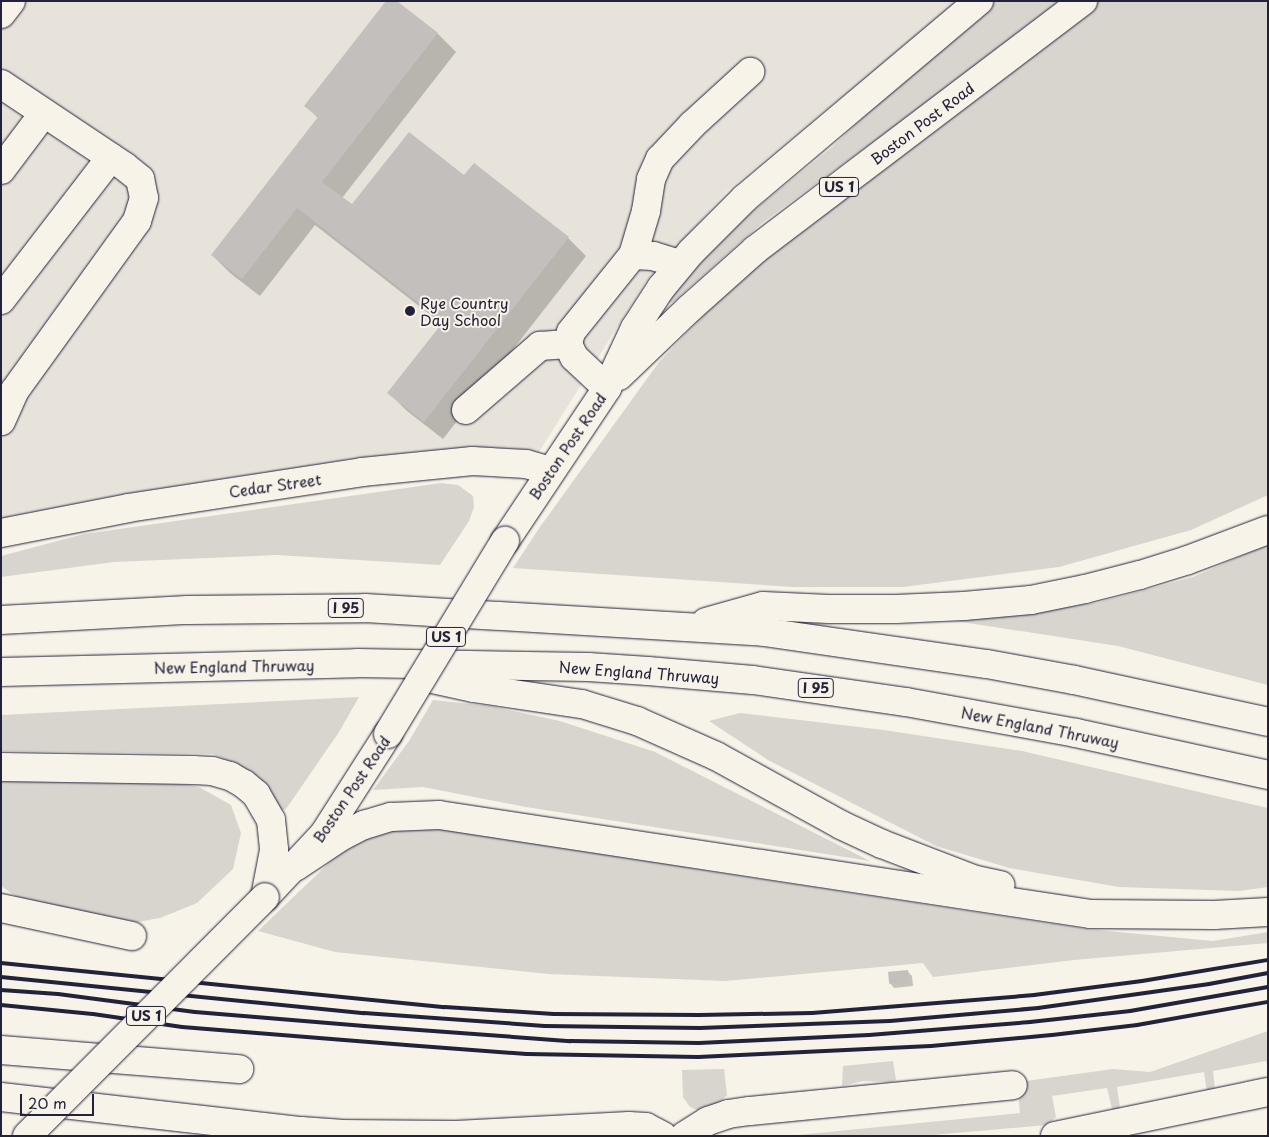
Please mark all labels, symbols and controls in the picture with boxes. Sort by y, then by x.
street label: Boston Post Road [867,78,977,168]
road number: US 1 [818,176,860,198]
place label: Rye Country Day School [420,293,511,328]
marker: Rye Country Day School [404,305,416,317]
street label: Boston Post Road [525,389,609,503]
street label: Cedar Street [228,470,322,500]
road number: I 95 [327,596,365,620]
road number: US 1 [425,626,467,649]
street label: New England Thruway [153,656,315,676]
street label: New England Thruway [558,657,720,687]
road number: I 95 [797,676,835,700]
street label: New England Thruway [959,703,1121,751]
street label: Boston Post Road [309,732,393,846]
road number: US 1 [125,1004,167,1028]
scale bar [22,1084,96,1116]
text: 20 m [28,1091,67,1114]

